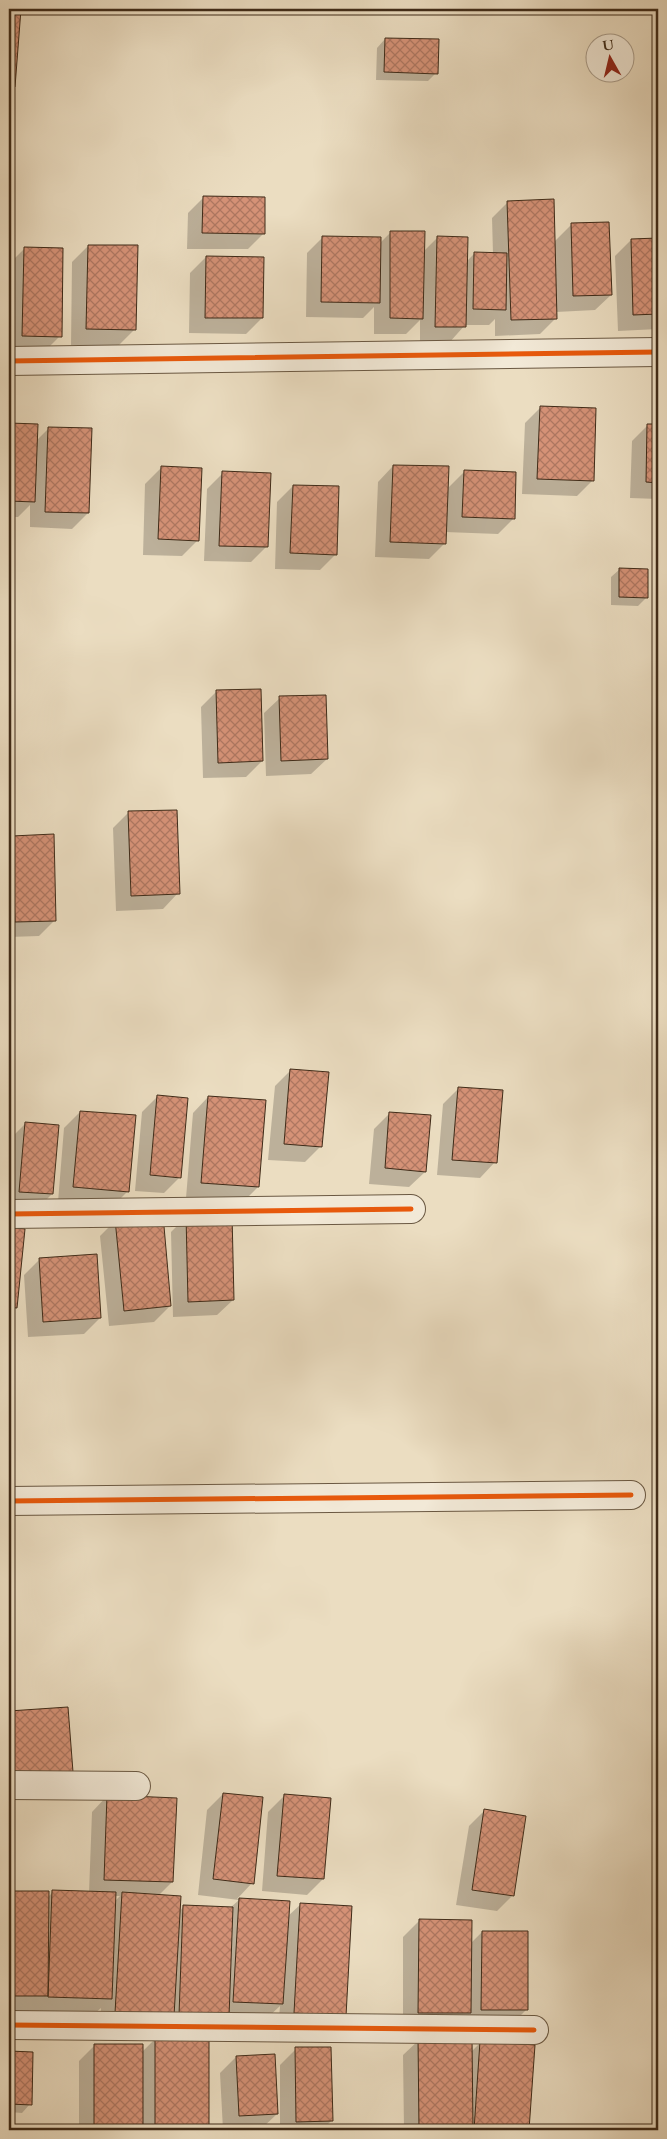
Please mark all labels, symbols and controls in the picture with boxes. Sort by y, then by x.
north arrow [584,32,634,82]
text: U [601,35,616,56]

